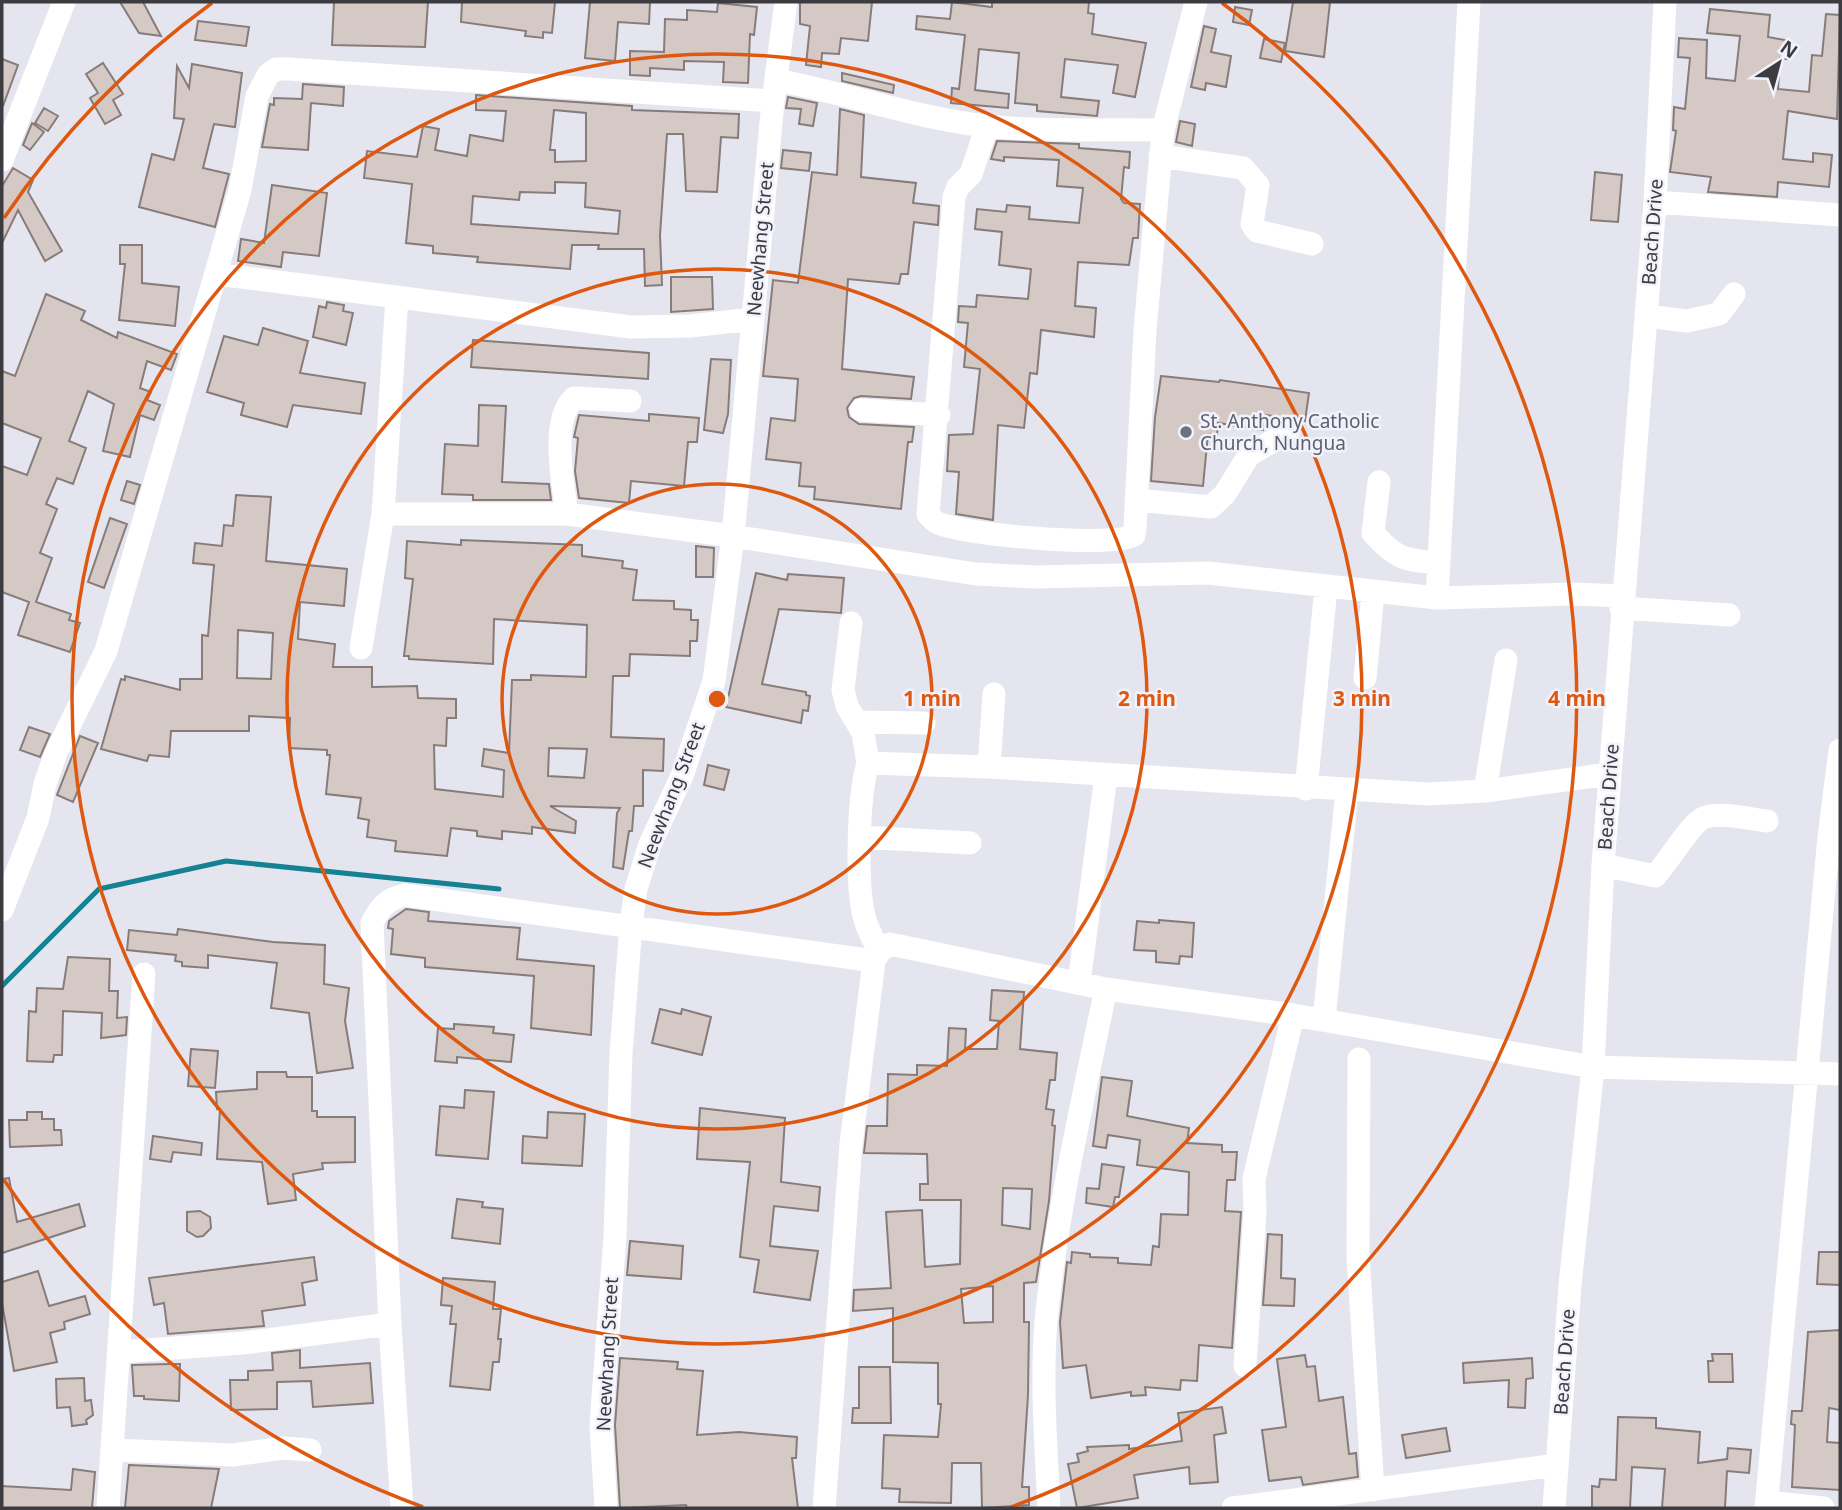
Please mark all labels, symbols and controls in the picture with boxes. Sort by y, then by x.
north arrow [1744,28,1814,98]
text: N [1775,34,1803,64]
street label: Neewhang Street [740,161,780,317]
street label: Beach Drive [1635,178,1669,286]
place label: St. Anthony Catholic Church, Nungua [1200,408,1379,456]
marker: St. Anthony Catholic Church, Nungua [1178,424,1194,440]
text: 1 min [903,684,961,712]
text: 2 min [1118,684,1176,712]
text: 3 min [1333,684,1391,712]
text: 4 min [1548,684,1606,712]
centre of rings [705,687,729,711]
street label: Neewhang Street [631,718,711,872]
street label: Beach Drive [1591,743,1625,851]
street label: Neewhang Street [590,1276,624,1432]
street label: Beach Drive [1547,1308,1581,1416]

